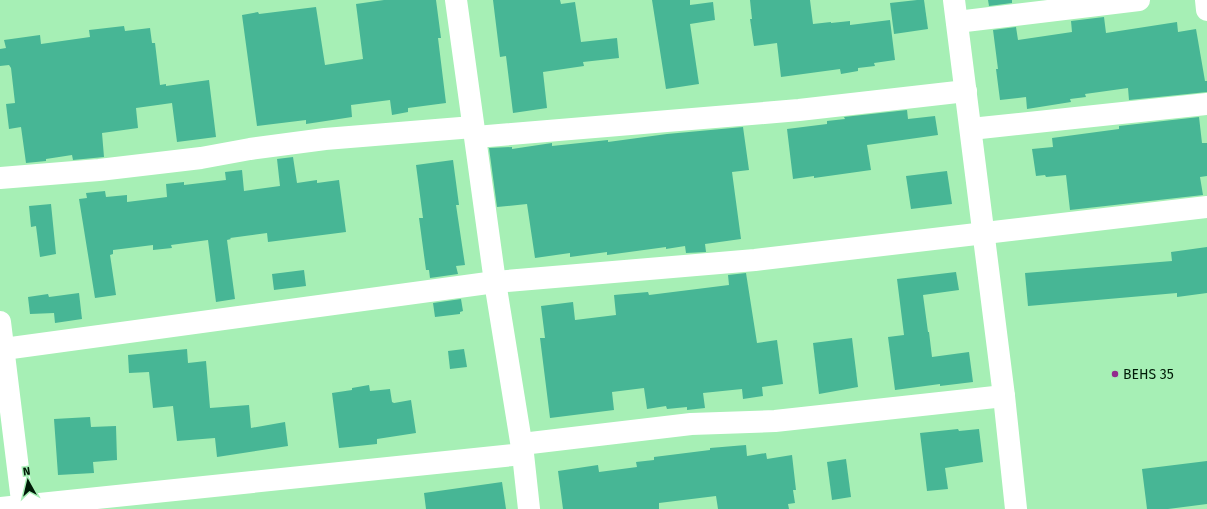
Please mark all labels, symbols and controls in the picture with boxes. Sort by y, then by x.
place label: BEHS 35 [1123,366,1174,383]
marker: BEHS 35 [1110,369,1120,379]
north arrow [8,461,48,501]
text: N [22,465,31,479]

